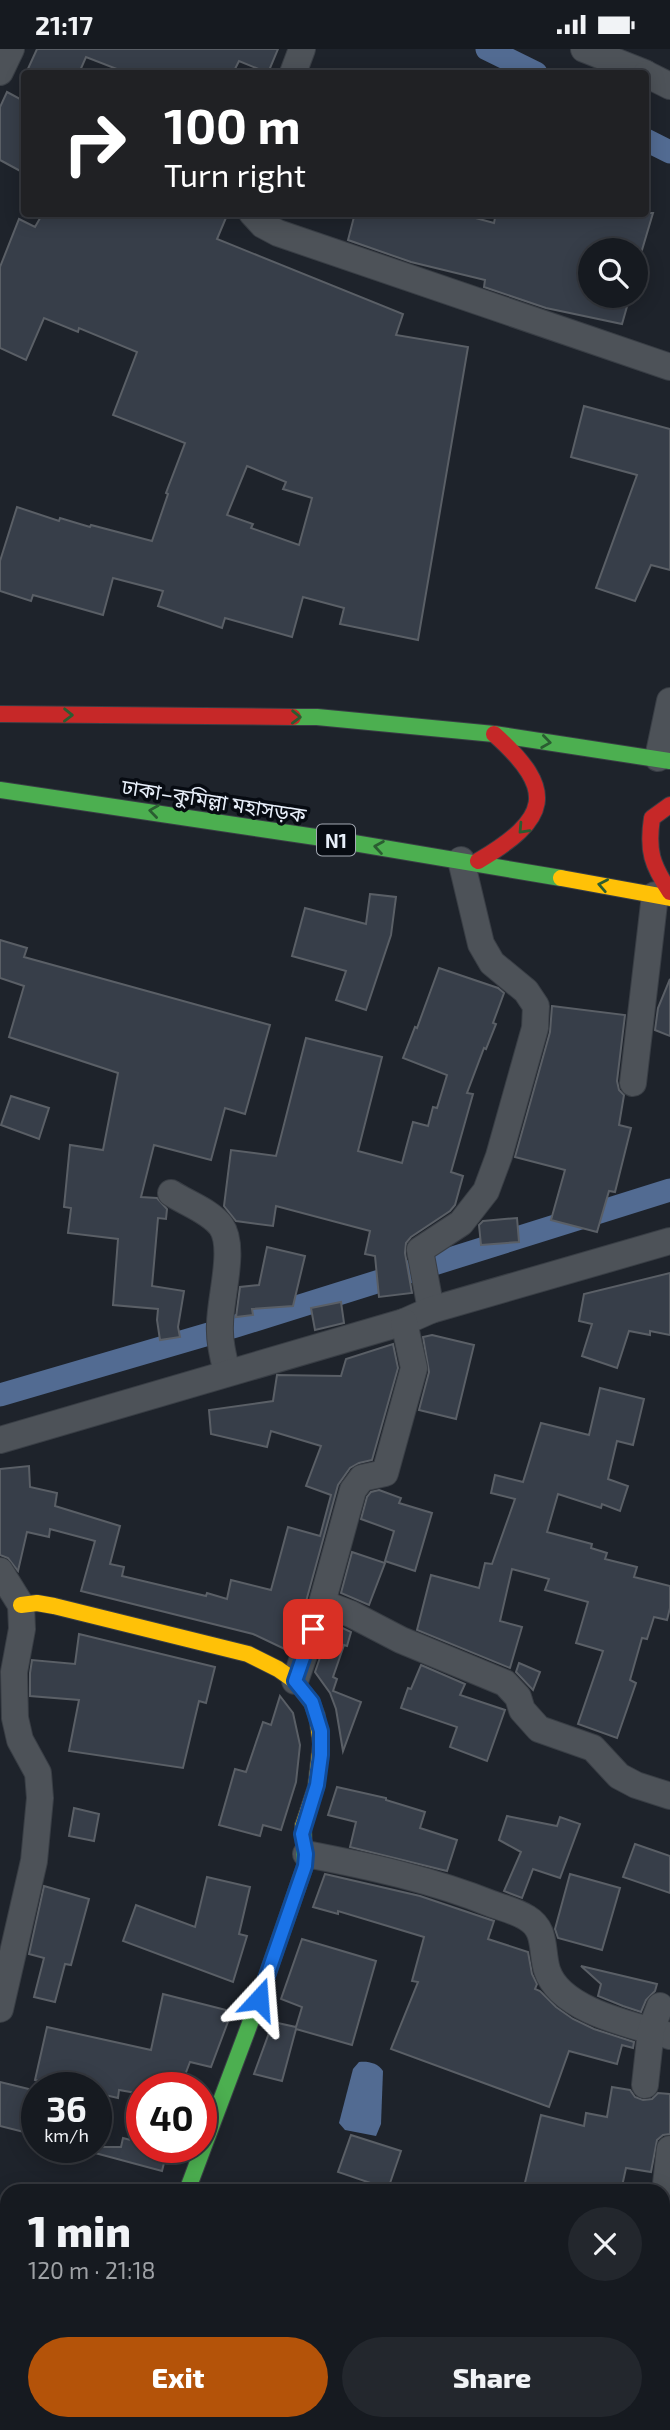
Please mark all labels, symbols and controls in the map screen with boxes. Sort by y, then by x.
text: 21:17 [35,9,93,40]
text: 100 m [164,95,301,154]
icon: right [49,98,140,189]
text: Turn right [164,155,306,193]
map controls [578,238,648,308]
button: search [578,238,648,308]
one-way arrow [63,707,74,722]
one-way arrow [291,709,301,725]
one-way arrow [541,734,552,749]
street label: ঢাকা–কুমিল্লা মহাসড়ক [119,773,309,828]
one-way arrow [148,804,160,819]
one-way arrow [519,821,531,834]
road number: N1 [317,825,355,855]
one-way arrow [373,840,385,855]
one-way arrow [597,878,609,893]
pin [283,1599,343,1659]
icon: arrive [294,1610,332,1648]
position arrow [222,1962,296,2036]
speed limit sign: 40 [126,2072,217,2163]
text: 36 [46,2087,87,2129]
text: km/h [44,2124,89,2146]
text: 1 min [28,2205,131,2255]
button: close [568,2207,642,2281]
text: 120 m · 21:18 [28,2256,156,2284]
button: Exit [28,2337,328,2417]
button: Share [342,2337,642,2417]

